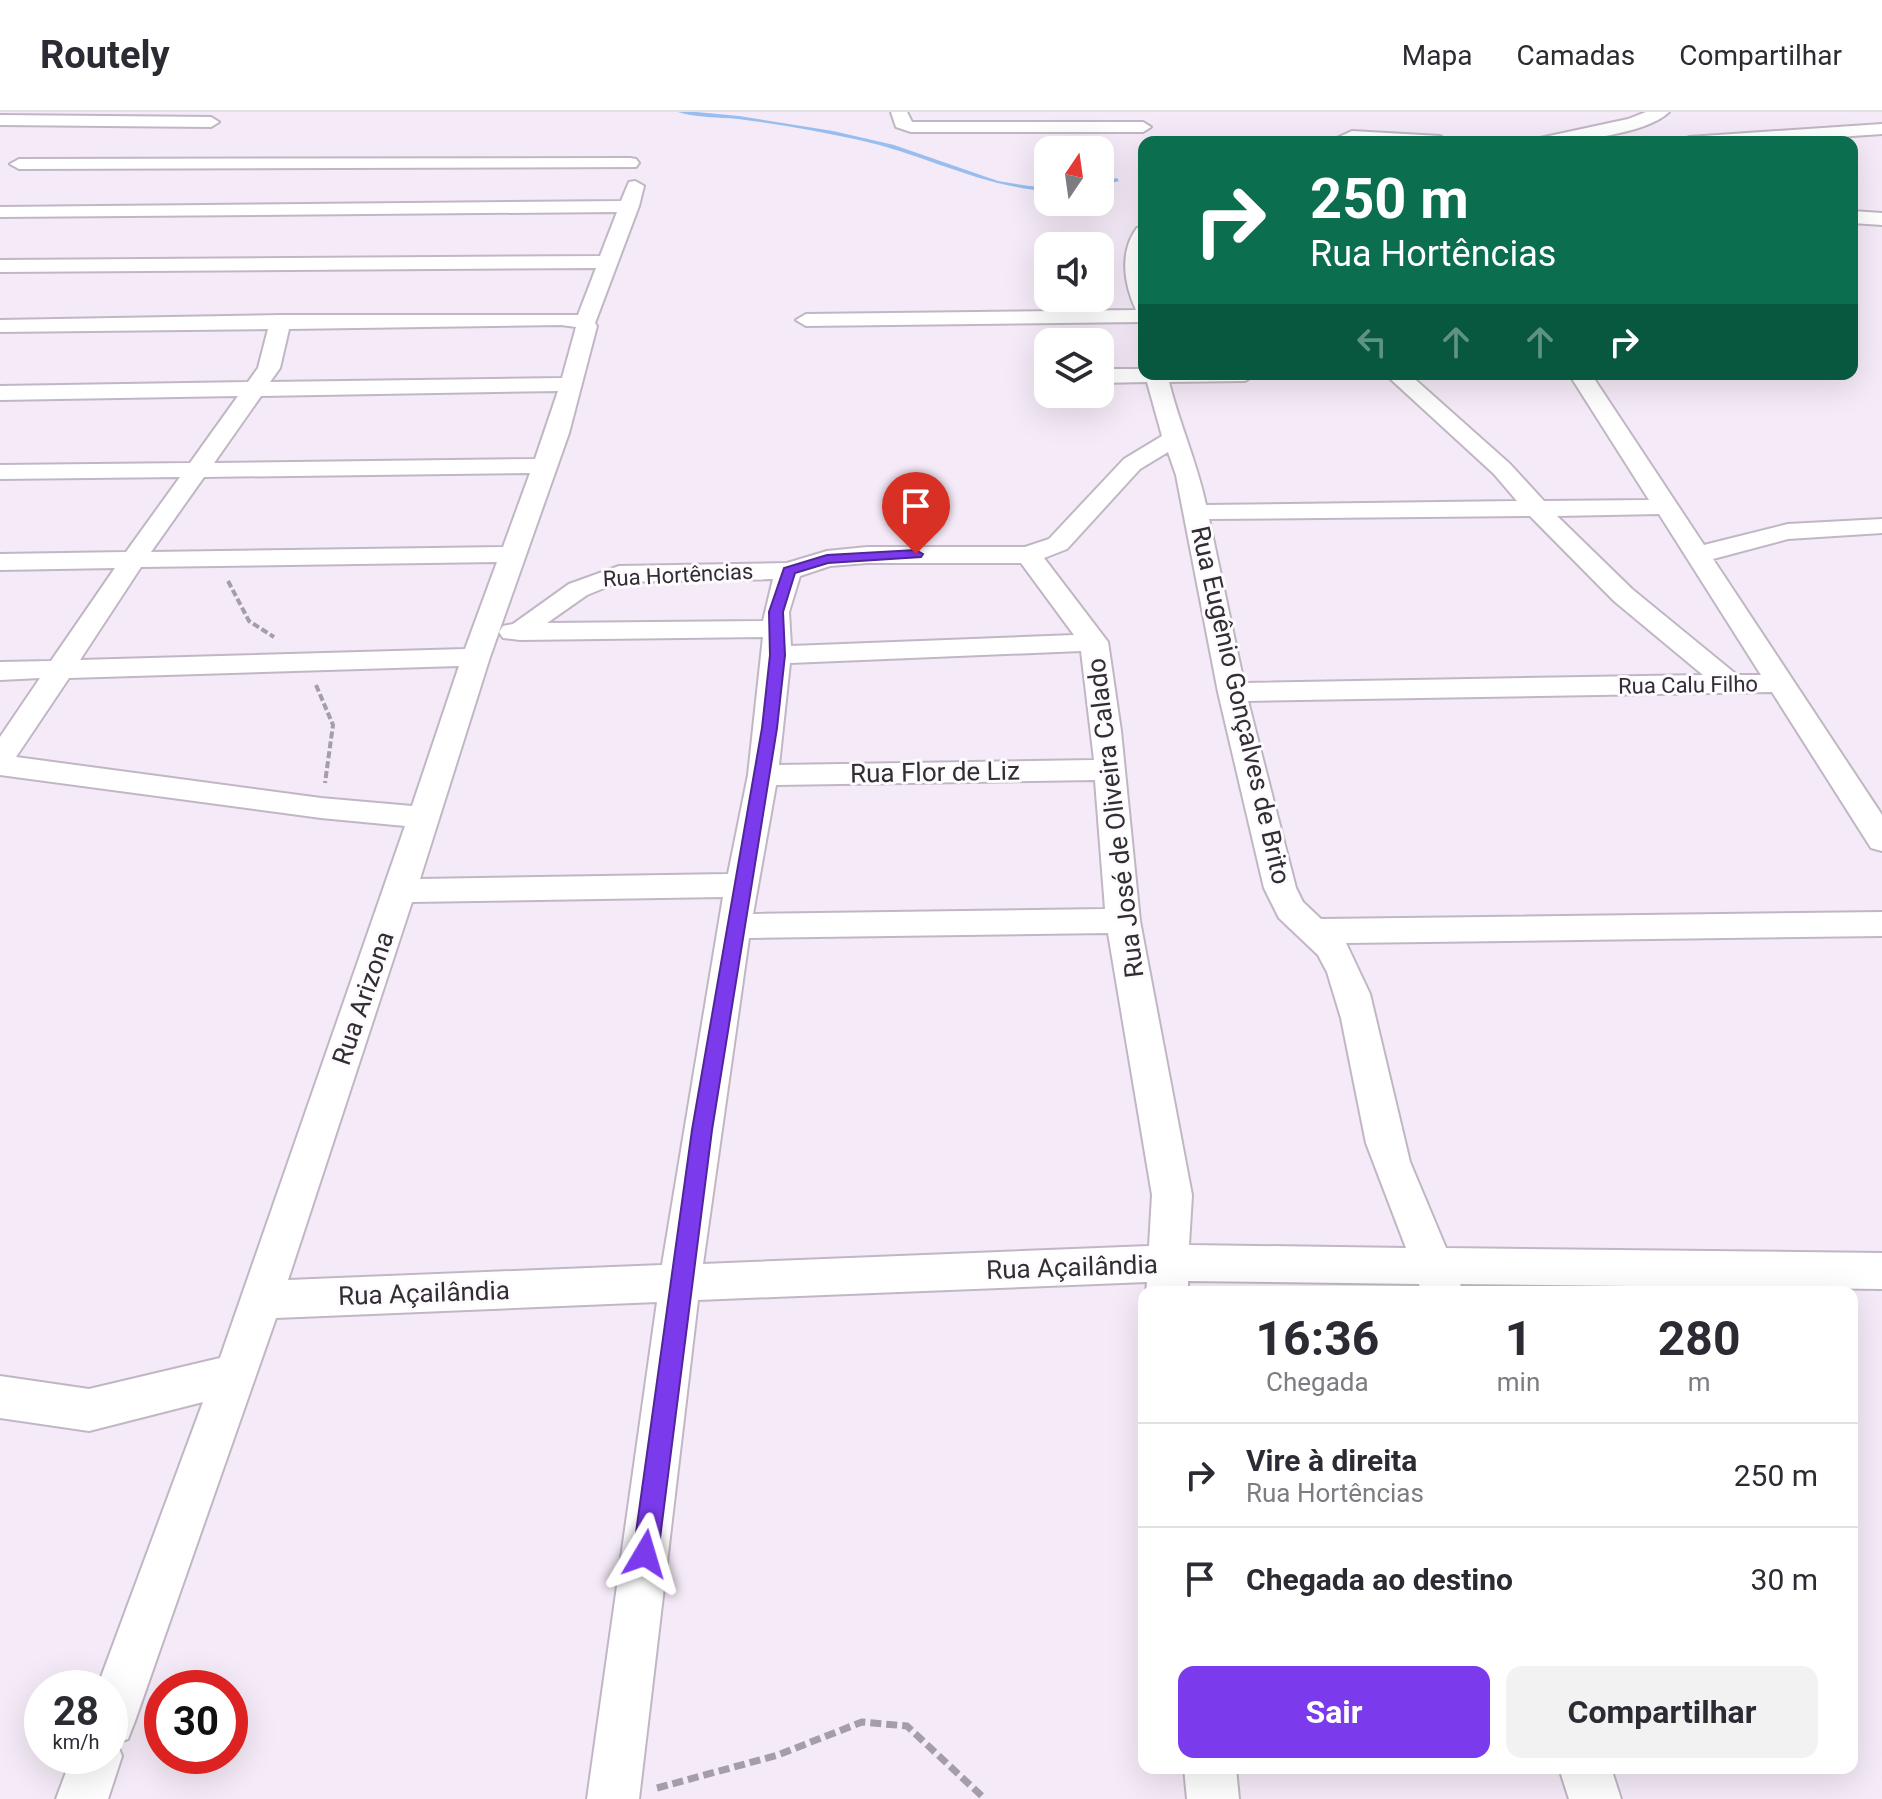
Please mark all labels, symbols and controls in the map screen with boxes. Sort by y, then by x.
text: Routely [40,33,170,77]
text: Mapa [1402,39,1472,72]
text: Camadas [1516,39,1635,72]
text: Compartilhar [1679,39,1842,72]
north arrow [1034,136,1114,216]
map controls [1034,136,1114,408]
text: 250 m [1310,166,1469,232]
icon: right [1178,168,1282,272]
button: sound [1034,232,1114,312]
text: Rua Hortências [1310,233,1556,275]
icon: left [1350,320,1394,364]
icon: ahead [1434,320,1478,364]
icon: ahead [1518,320,1562,364]
icon: right [1602,320,1646,364]
button: layers [1034,328,1114,408]
pin [882,472,950,554]
icon: arrive [894,484,938,528]
street label: Rua Eugênio Gonçalves de Brito [1185,523,1297,887]
street label: Rua Hortências [602,559,754,591]
street label: Rua José de Oliveira Calado [1081,657,1149,979]
street label: Rua Calu Filho [1618,671,1758,699]
street label: Rua Flor de Liz [850,756,1020,788]
street label: Rua Arizona [326,927,400,1069]
street label: Rua Açailândia [986,1249,1158,1285]
street label: Rua Açailândia [338,1275,510,1311]
text: 16:36 [1256,1310,1379,1367]
text: 1 [1505,1310,1532,1367]
text: 280 [1658,1310,1740,1367]
text: Chegada [1266,1367,1369,1397]
text: min [1497,1367,1540,1397]
text: m [1688,1367,1711,1397]
text: Vire à direita [1246,1443,1417,1478]
icon: right [1178,1453,1222,1497]
text: 250 m [1734,1458,1818,1493]
text: Rua Hortências [1246,1478,1424,1508]
position arrow [603,1512,687,1596]
icon: arrive [1178,1557,1222,1601]
text: Chegada ao destino [1246,1562,1513,1597]
text: 30 m [1751,1562,1818,1597]
button: Sair [1178,1666,1490,1758]
button: Compartilhar [1506,1666,1818,1758]
speed limit sign: 30 [144,1670,248,1774]
text: 28 [53,1688,99,1735]
text: km/h [53,1730,99,1754]

